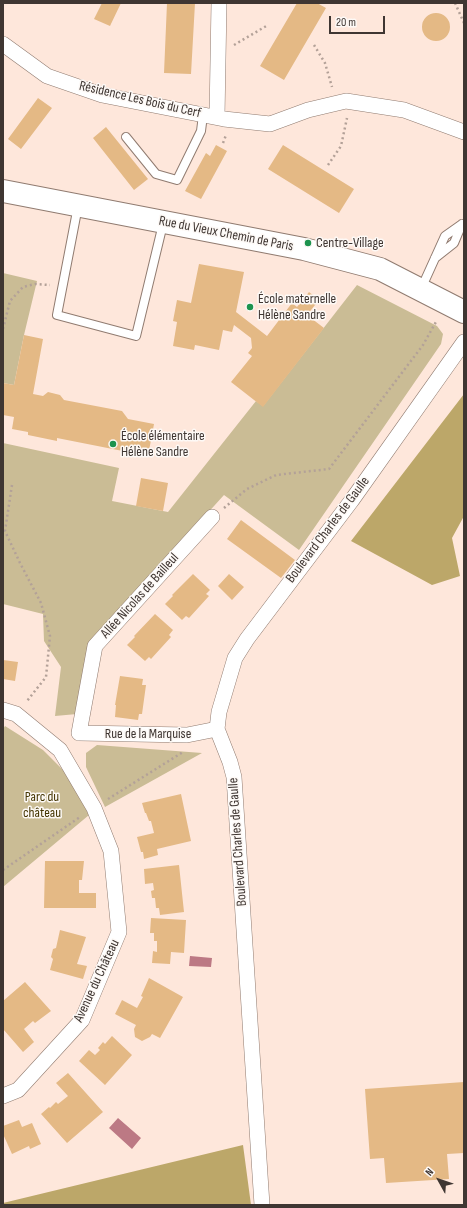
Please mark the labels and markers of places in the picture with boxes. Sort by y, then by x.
place label: Centre-Village [316,235,384,251]
marker: Centre-Village [303,238,313,248]
place label: École maternelle Hélène Sandre [258,291,336,324]
marker: École maternelle Hélène Sandre [245,302,255,312]
place label: École élémentaire Hélène Sandre [121,428,205,460]
marker: École élémentaire Hélène Sandre [108,439,118,449]

